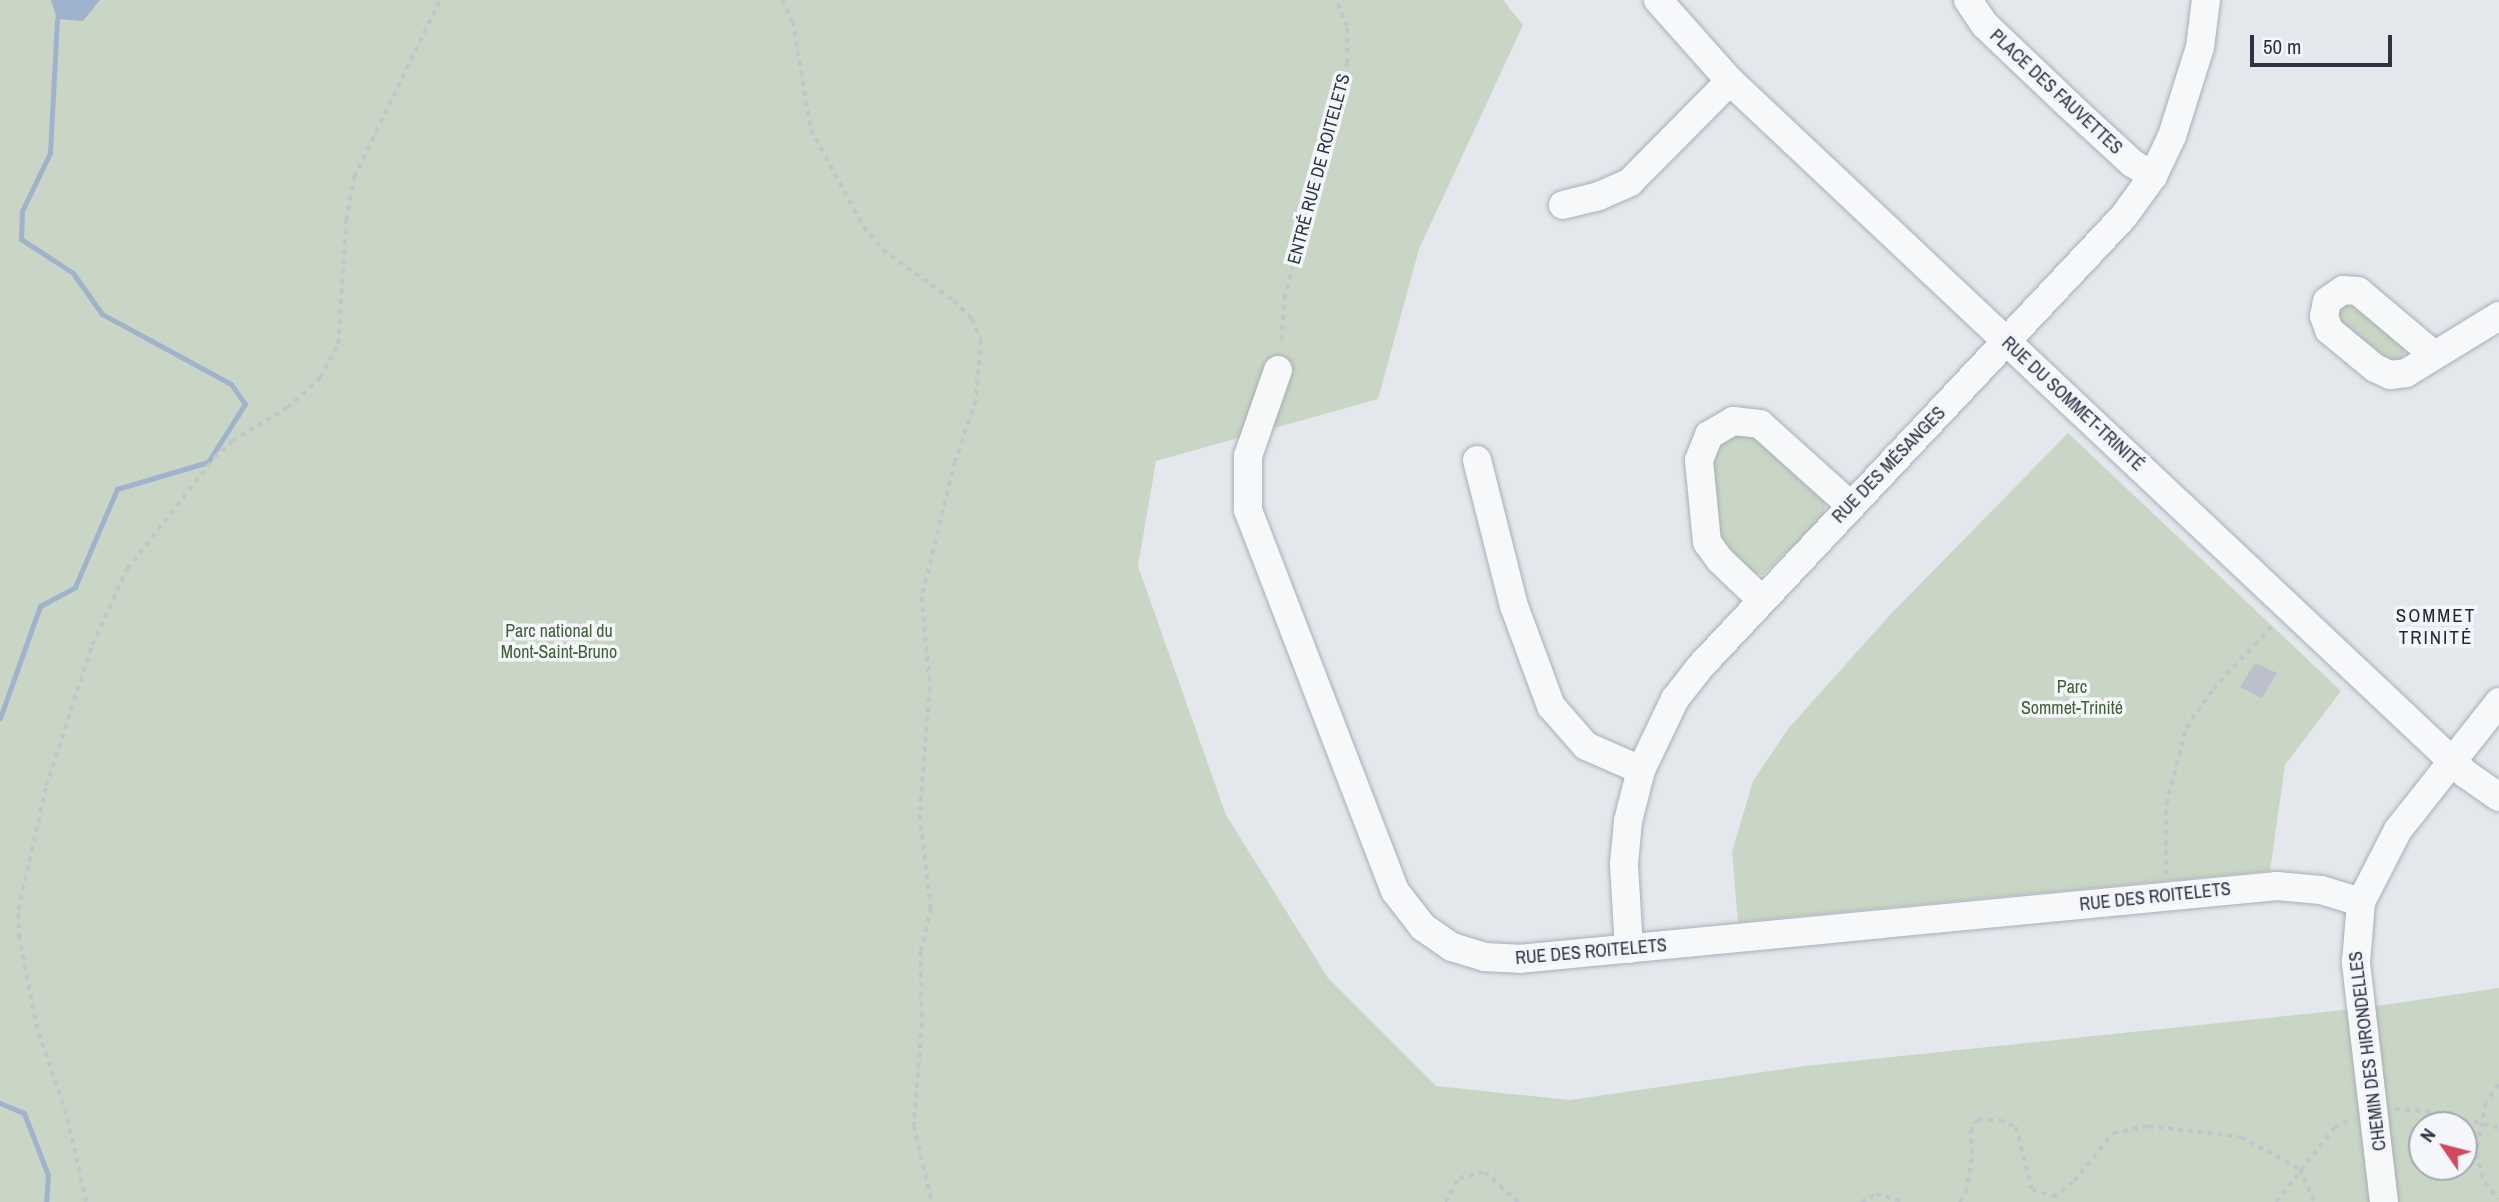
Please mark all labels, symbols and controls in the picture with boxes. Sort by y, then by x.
scale bar [2254,21,2396,65]
street label: PLACE DES FAUVETTES [1985,25,2127,159]
text: 50 m [2263,32,2301,61]
street label: ENTRÉ RUE DE ROITELETS [1283,72,1355,266]
street label: RUE DU SOMMET-TRINITÉ [1997,332,2149,476]
street label: RUE DES MÉSANGES [1828,402,1950,528]
district label: SOMMET TRINITÉ [2397,605,2475,649]
park label: Parc national du Mont-Saint-Bruno [501,621,617,664]
park label: Parc Sommet-Trinité [2021,677,2123,720]
street label: RUE DES ROITELETS [2078,878,2232,916]
street label: RUE DES ROITELETS [1514,935,1668,969]
street label: CHEMIN DES HIRONDELLES [2345,950,2391,1152]
north arrow [2408,1111,2478,1181]
text: N [2414,1123,2441,1147]

